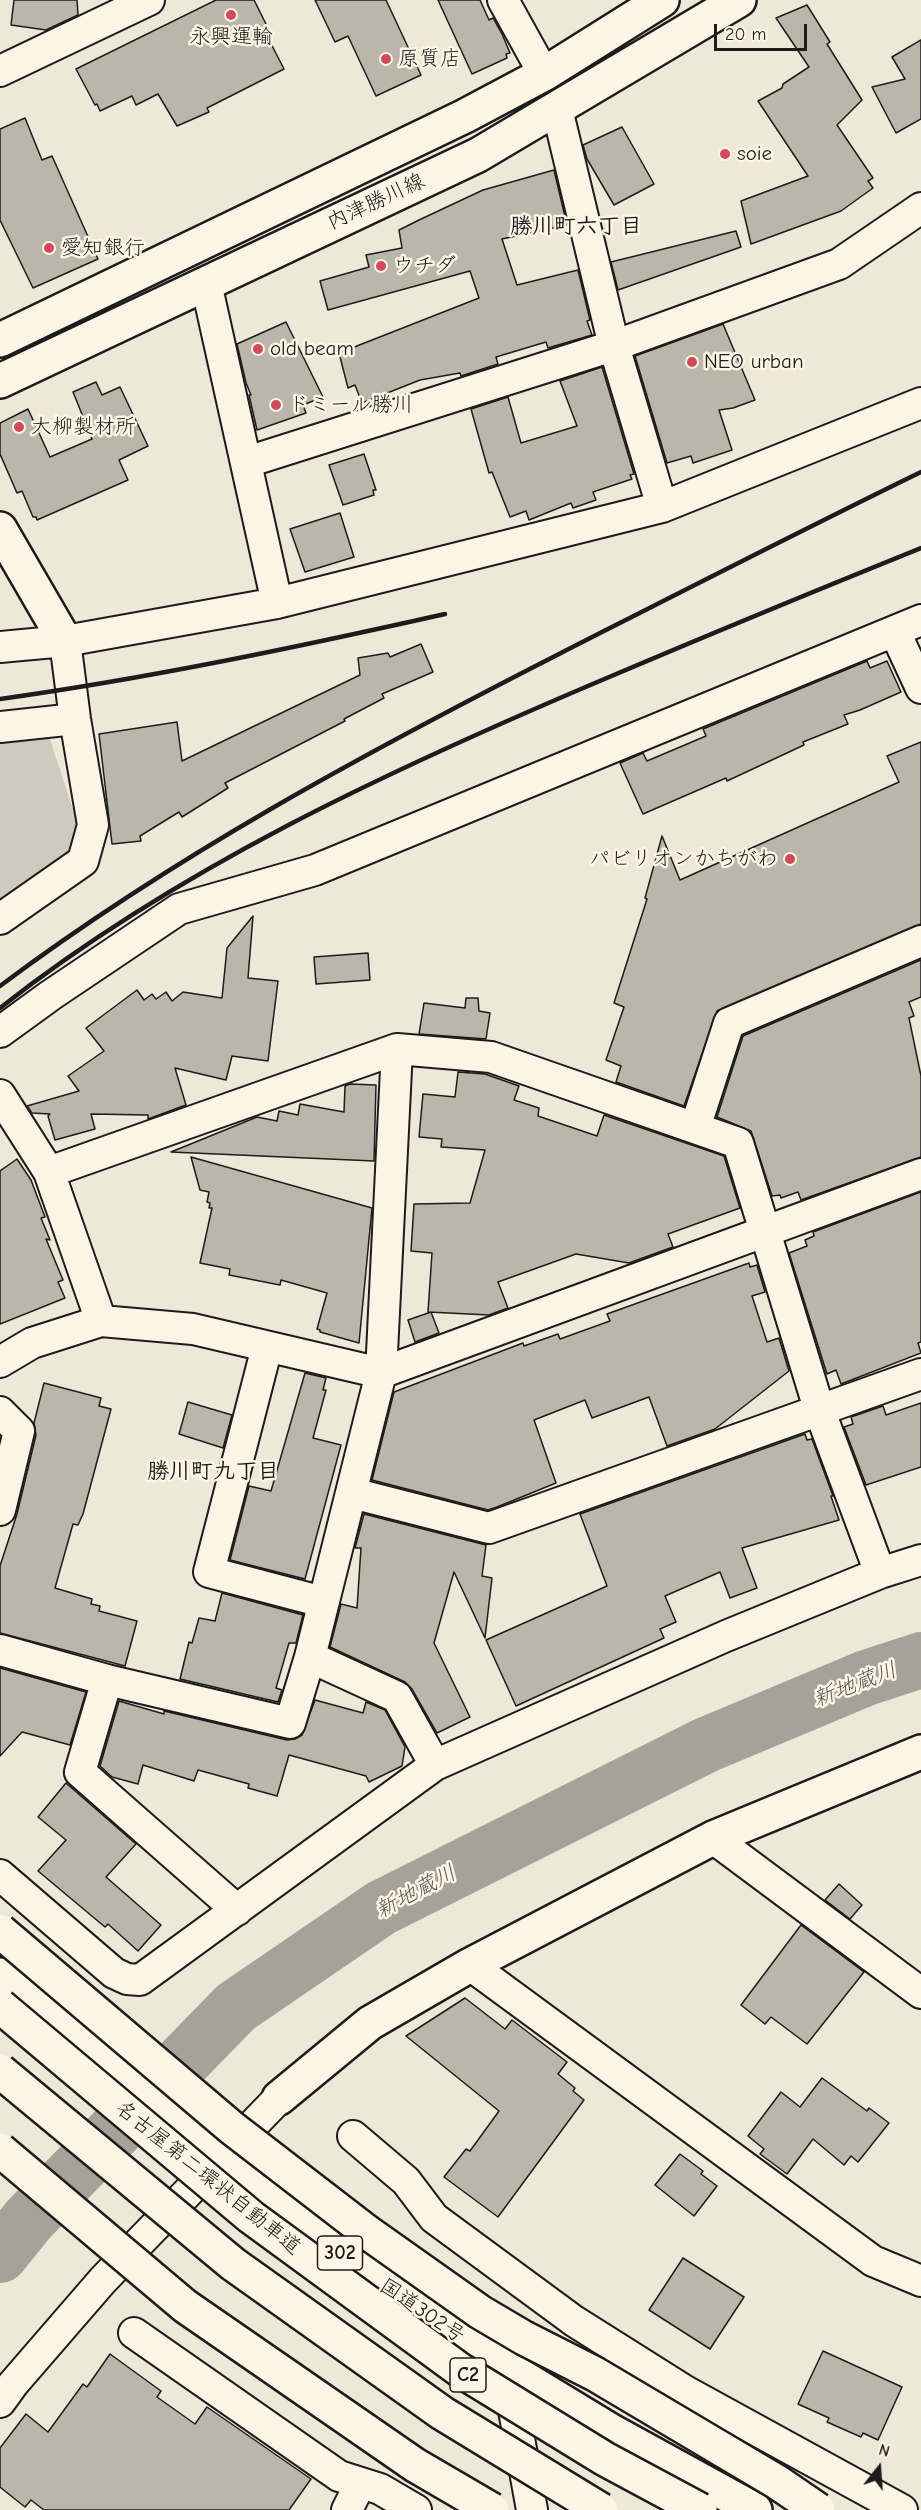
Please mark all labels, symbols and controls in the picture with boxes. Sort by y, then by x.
marker: 永興運輸 [224,8,238,22]
scale bar [717,12,810,50]
place label: 永興運輸 [189,24,273,50]
text: 20 m [725,24,766,45]
place label: 原質店 [398,46,461,72]
marker: 原質店 [379,52,393,66]
place label: soie [737,141,772,167]
marker: soie [718,147,732,161]
street label: 内津勝川線 [323,168,429,236]
district label: 勝川町六丁目 [510,214,642,240]
place label: 愛知銀行 [61,235,145,261]
marker: 愛知銀行 [42,241,56,255]
place label: ウチダ [393,253,456,279]
marker: ウチダ [374,259,388,273]
place label: old beam [270,336,354,362]
marker: old beam [251,342,265,356]
place label: NEO urban [704,349,804,375]
marker: NEO urban [685,355,699,369]
place label: ドミール勝川 [288,392,414,418]
marker: ドミール勝川 [269,398,283,412]
place label: 大柳製材所 [31,414,136,440]
marker: 大柳製材所 [12,420,26,434]
place label: パビリオンかちがわ [589,846,778,872]
marker: パビリオンかちがわ [783,852,797,866]
district label: 勝川町九丁目 [147,1459,279,1485]
water label: 新地蔵川 [809,1657,901,1713]
water label: 新地蔵川 [371,1860,461,1924]
street label: 名古屋第二環状自動車道 [110,2096,306,2260]
road number: 302 [318,2236,362,2270]
street label: 国道302号 [375,2273,469,2349]
road number: C2 [450,2358,486,2392]
north arrow [849,2438,909,2498]
text: N [877,2441,892,2461]

